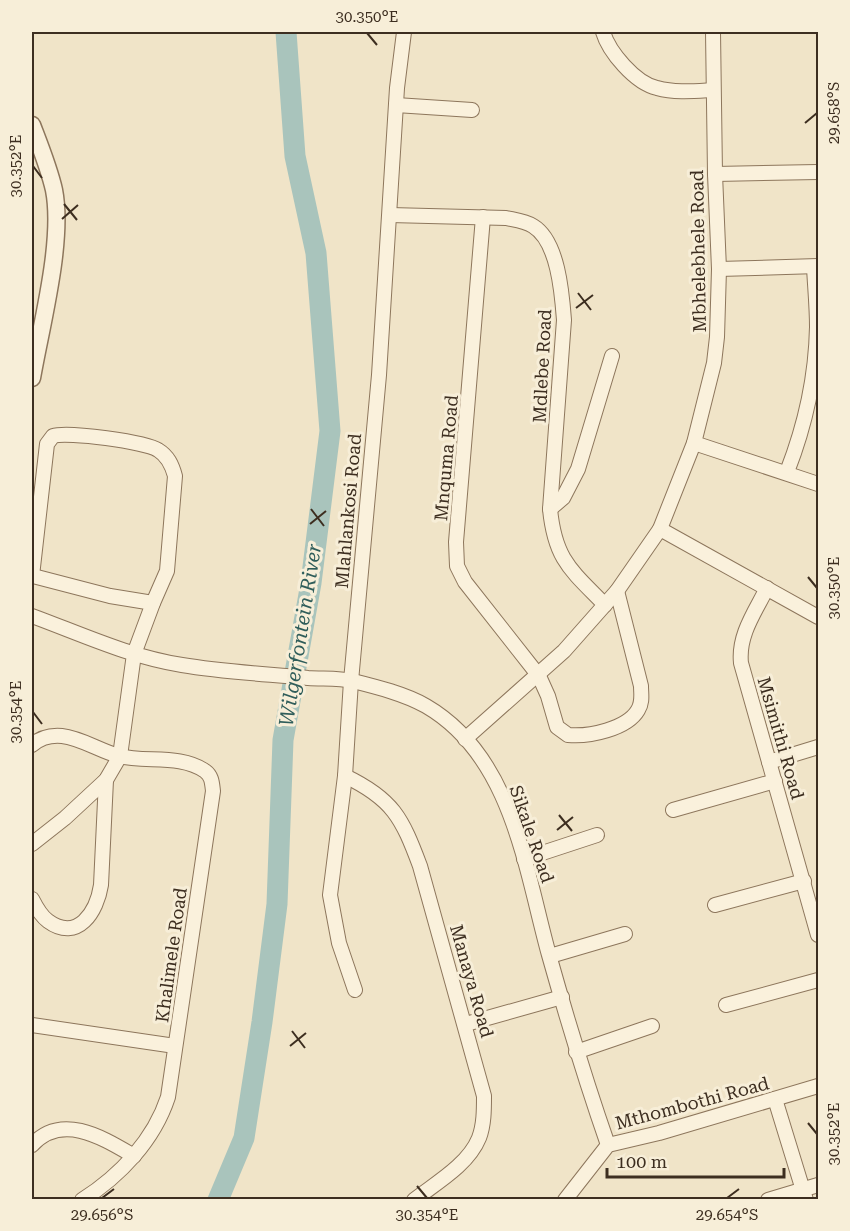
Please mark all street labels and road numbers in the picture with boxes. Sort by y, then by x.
street label: Mbhelebhele Road [686,169,710,332]
street label: Mdlebe Road [529,308,555,424]
street label: Mnquma Road [430,394,462,522]
street label: Mlahlankosi Road [331,432,365,589]
street label: Msimithi Road [753,674,809,802]
street label: Sikale Road [506,782,559,886]
street label: Khalimele Road [151,886,191,1024]
street label: Manaya Road [446,922,498,1040]
street label: Mthombothi Road [613,1072,772,1134]

